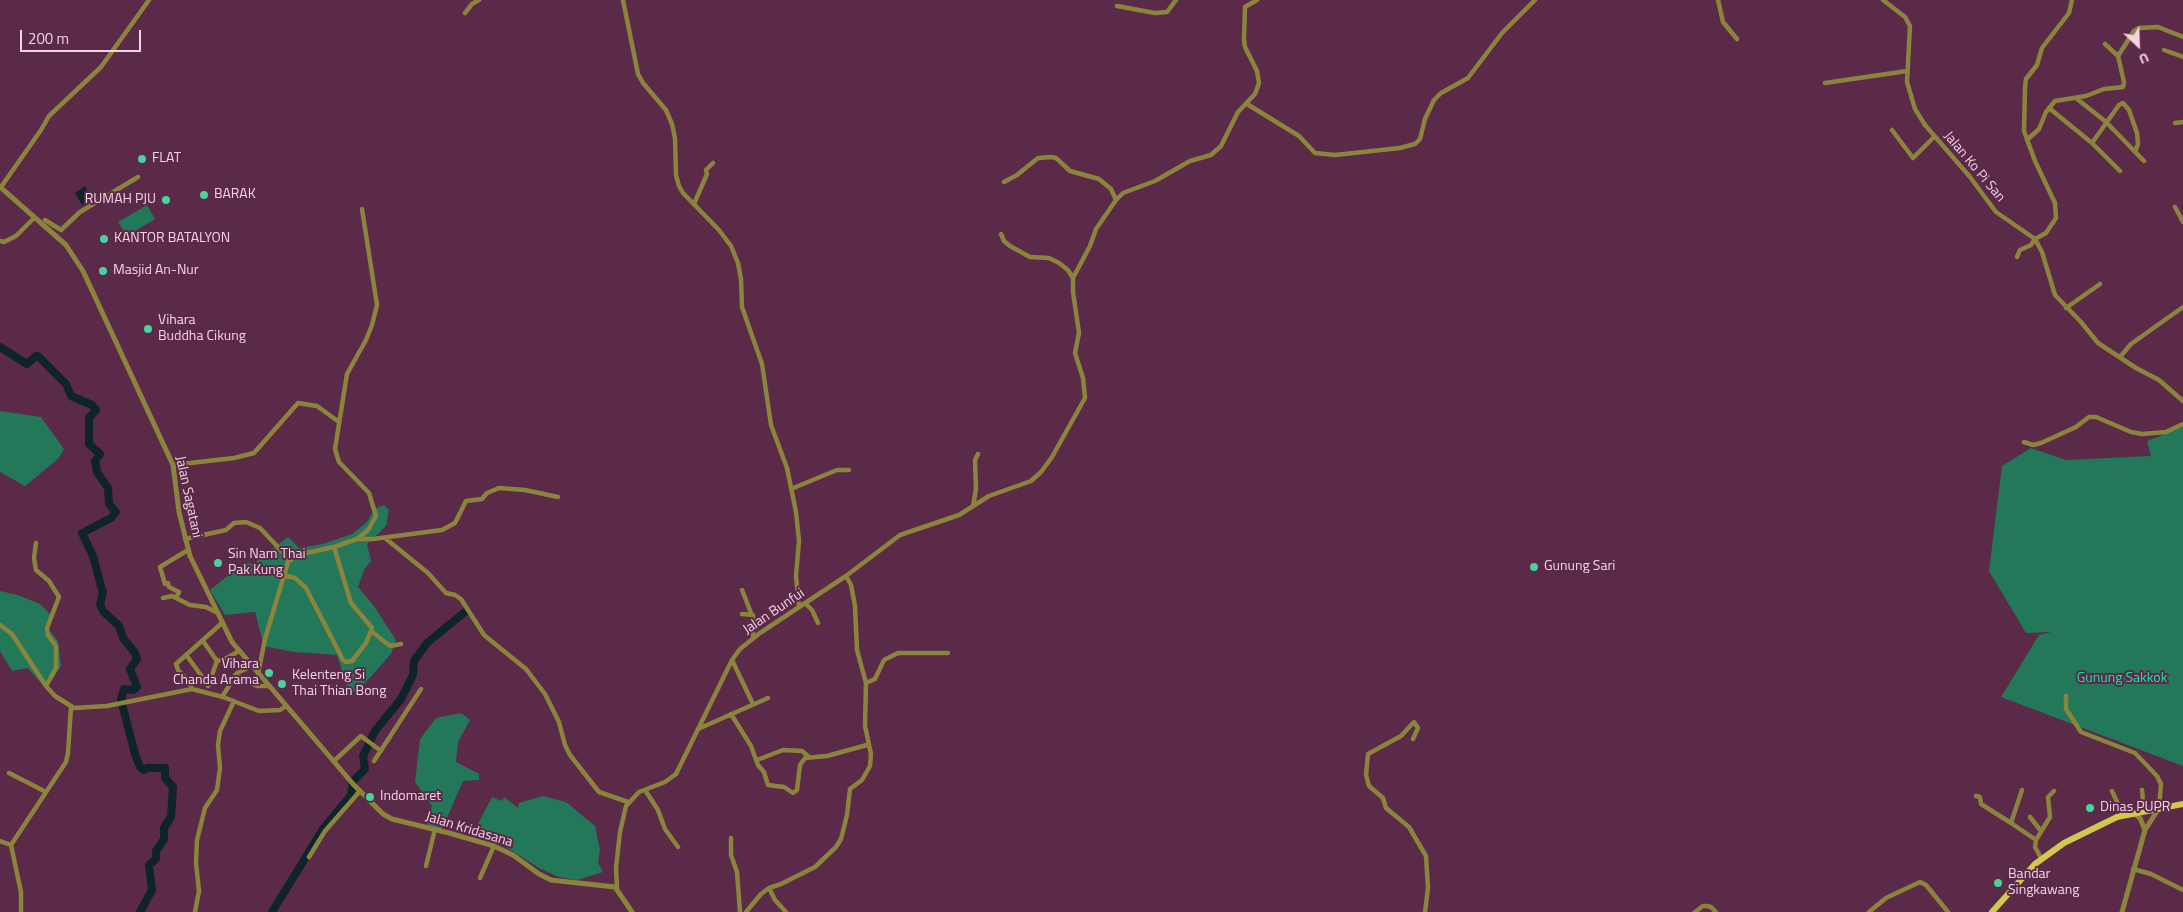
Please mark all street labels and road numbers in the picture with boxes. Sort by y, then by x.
street label: Jalan Ko Pi San [1940,128,2008,206]
street label: Jalan Sagatani [171,455,205,539]
street label: Jalan Bunfui [740,585,808,639]
street label: Jalan Kridasana [423,809,515,851]

